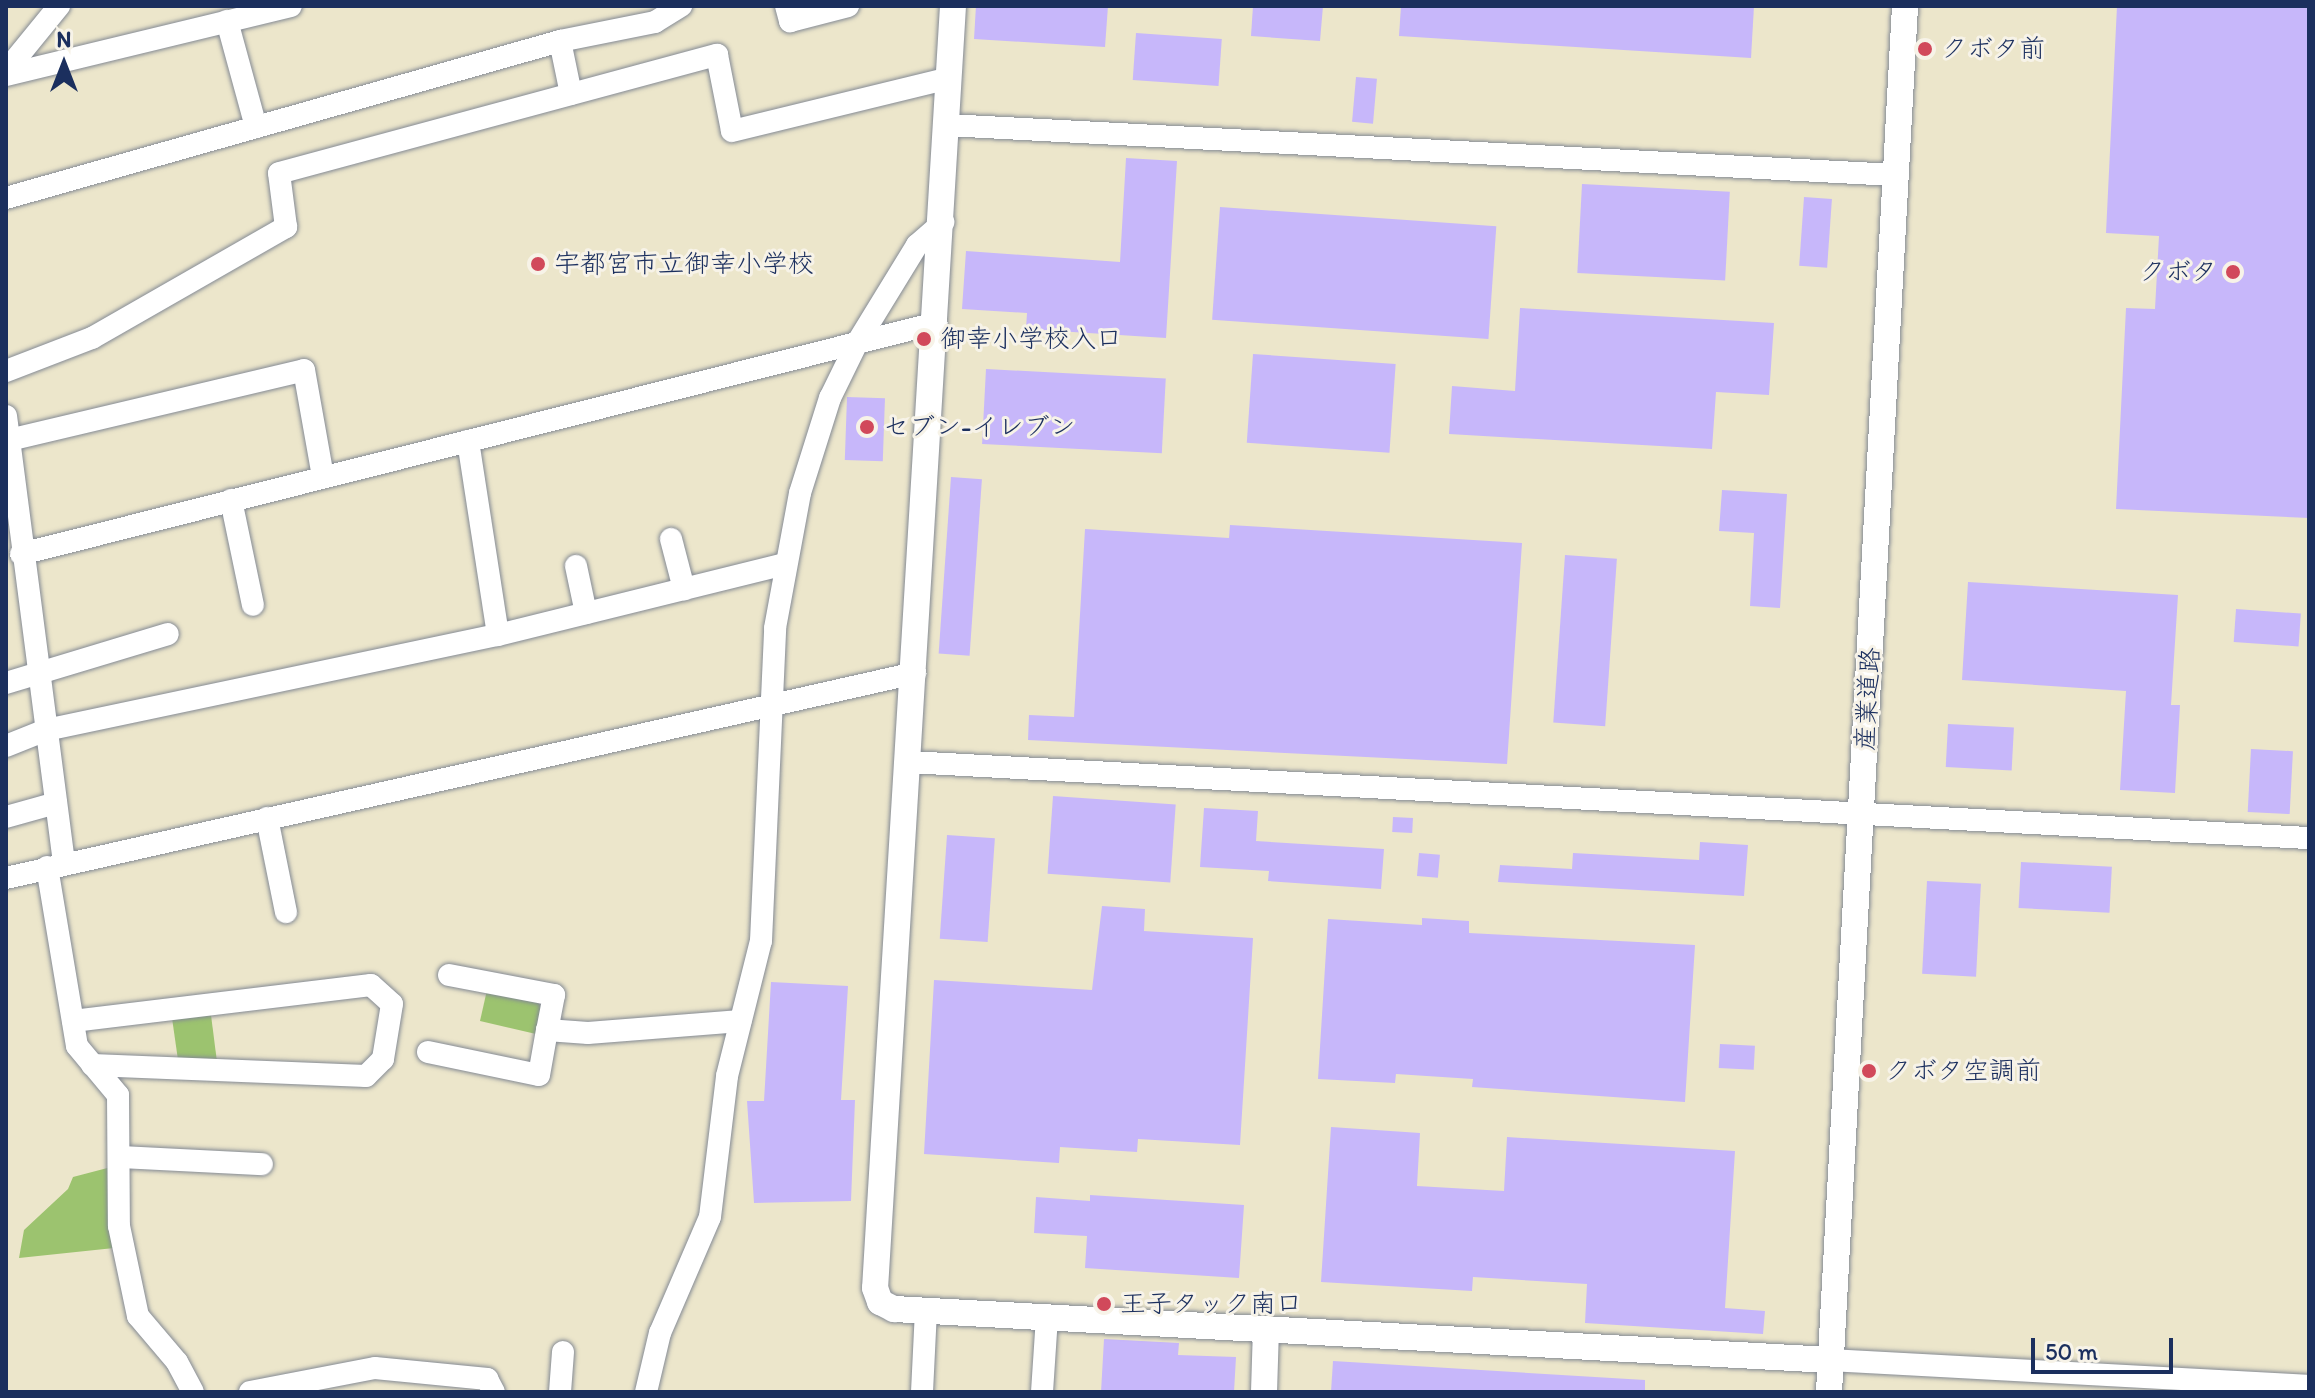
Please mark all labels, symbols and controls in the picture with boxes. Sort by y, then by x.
north arrow [24,24,104,104]
text: N [57,26,71,53]
place label: クボタ前 [1941,33,2045,65]
marker: クボタ前 [1916,40,1934,58]
place label: 宇都宮市立御幸小学校 [554,248,814,280]
marker: 宇都宮市立御幸小学校 [529,255,547,273]
place label: クボタ [2139,256,2217,288]
marker: クボタ [2224,263,2242,281]
place label: 御幸小学校入口 [940,323,1122,355]
marker: 御幸小学校入口 [915,330,933,348]
place label: セブン-イレブン [883,411,1075,443]
marker: セブン-イレブン [858,418,876,436]
street label: 産業道路 [1850,646,1886,752]
place label: クボタ空調前 [1885,1055,2041,1087]
marker: クボタ空調前 [1860,1062,1878,1080]
place label: 王子タック南口 [1120,1288,1302,1320]
marker: 王子タック南口 [1095,1295,1113,1313]
scale bar [2035,1322,2177,1372]
text: 50 m [2045,1337,2098,1366]

